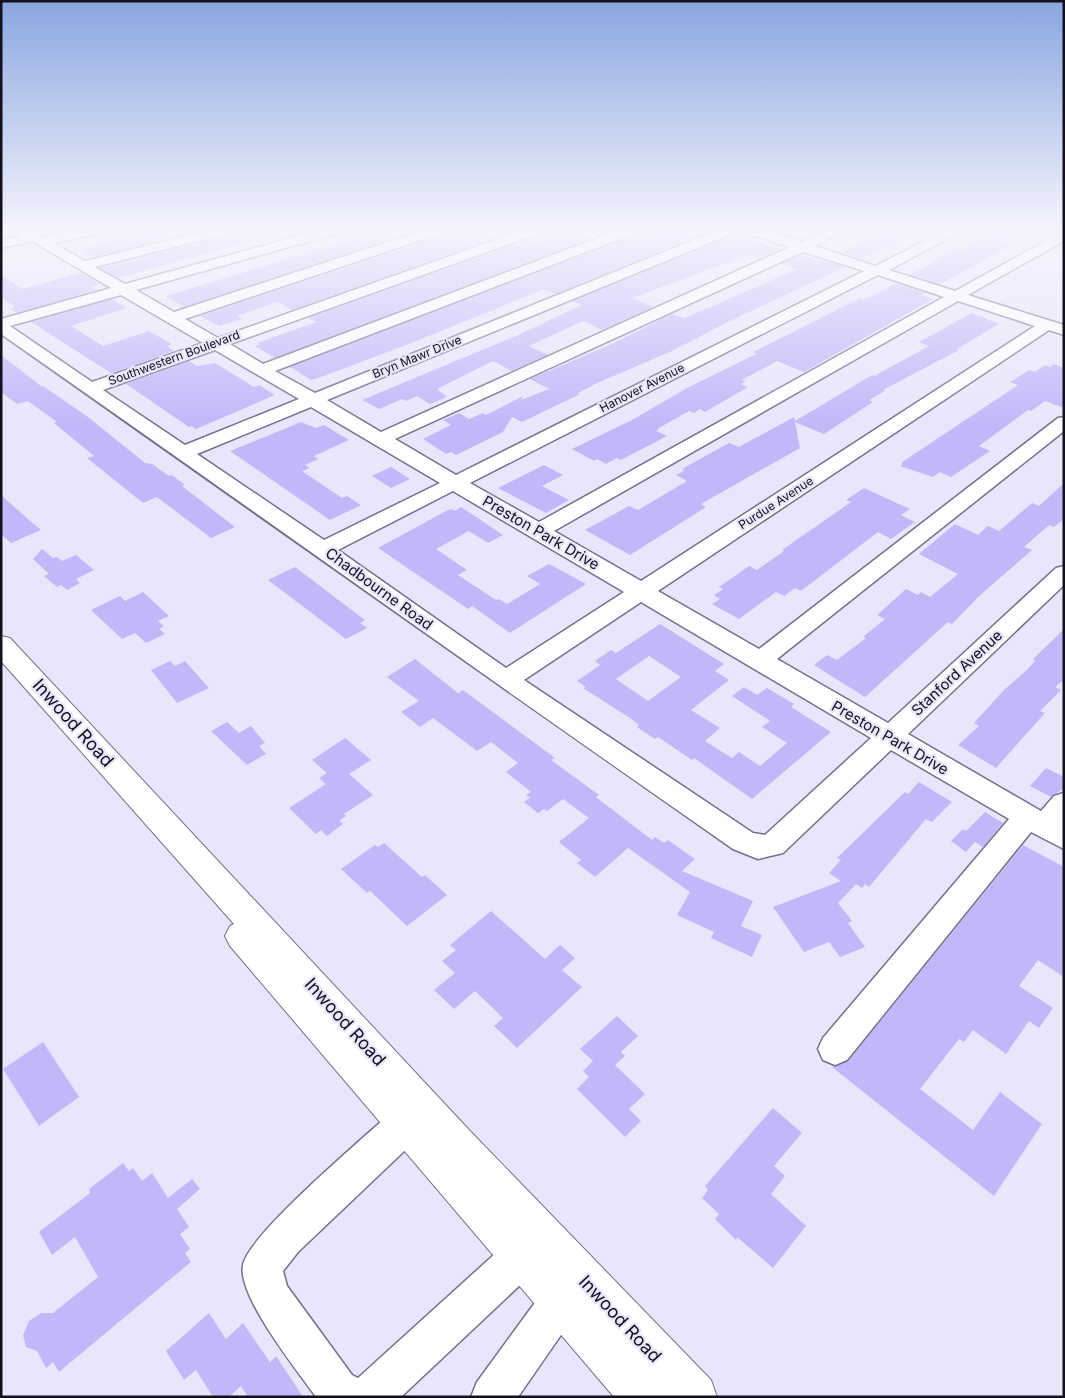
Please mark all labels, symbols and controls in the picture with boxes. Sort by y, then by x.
street label: Southwestern Boulevard [106,327,242,388]
street label: Bryn Mawr Drive [370,332,464,381]
street label: Hanover Avenue [597,360,687,415]
street label: Purdue Avenue [736,473,816,532]
street label: Preston Park Drive [479,491,603,574]
street label: Chadbourne Road [322,543,437,634]
street label: Stanford Avenue [907,626,1006,720]
street label: Inwood Road [28,674,118,771]
street label: Preston Park Drive [828,696,952,779]
street label: Inwood Road [300,973,390,1070]
street label: Inwood Road [575,1271,666,1366]

